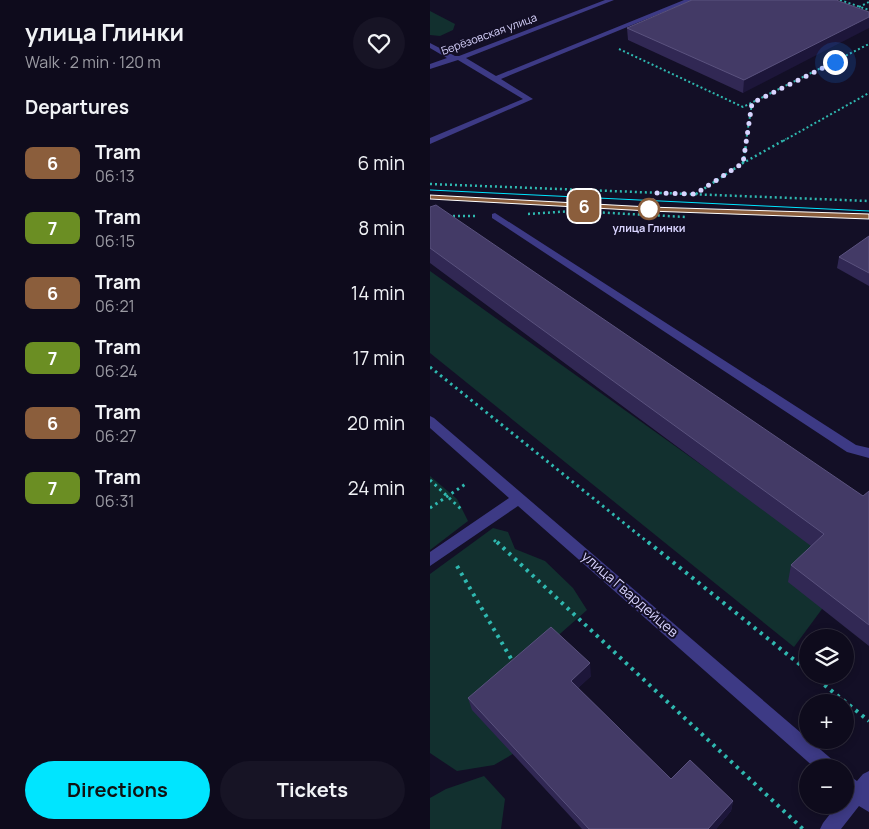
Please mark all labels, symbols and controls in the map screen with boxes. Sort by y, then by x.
street label: Берёзовская улица [439,9,539,58]
text: улица Глинки [25,15,184,48]
button: heart [353,17,405,69]
your location [823,50,848,75]
text: Walk · 2 min · 120 m [25,51,161,73]
text: Departures [25,94,129,120]
text: Tram [95,139,141,165]
text: 6 min [358,150,405,176]
text: 6 [47,151,58,175]
text: 06:13 [95,165,135,187]
line badge: 6 [568,190,600,222]
text: 6 [578,194,590,218]
marker: улица Глинки [638,198,660,220]
text: Tram [95,204,141,230]
text: 8 min [358,215,405,241]
text: 7 [48,216,57,240]
place label: улица Глинки [613,220,685,235]
text: 06:15 [95,230,135,252]
text: Tram [95,269,141,295]
text: 14 min [351,280,405,306]
text: 6 [47,281,58,305]
text: 06:21 [95,295,135,317]
text: Tram [95,334,141,360]
text: 17 min [352,345,405,371]
text: 7 [48,346,57,370]
text: 06:24 [95,360,138,382]
text: Tram [95,399,141,425]
text: 20 min [347,410,405,436]
text: 6 [47,411,58,435]
text: 06:27 [95,425,137,447]
text: Tram [95,464,141,490]
text: 24 min [348,475,405,501]
text: 7 [48,476,57,500]
text: 06:31 [95,490,135,512]
street label: улица Гвардейцев [578,546,683,641]
map controls [799,629,854,814]
button: layers [799,629,854,684]
button: + [799,694,854,749]
button: − [799,759,854,814]
button: Directions [25,761,210,819]
button: Tickets [220,761,405,819]

